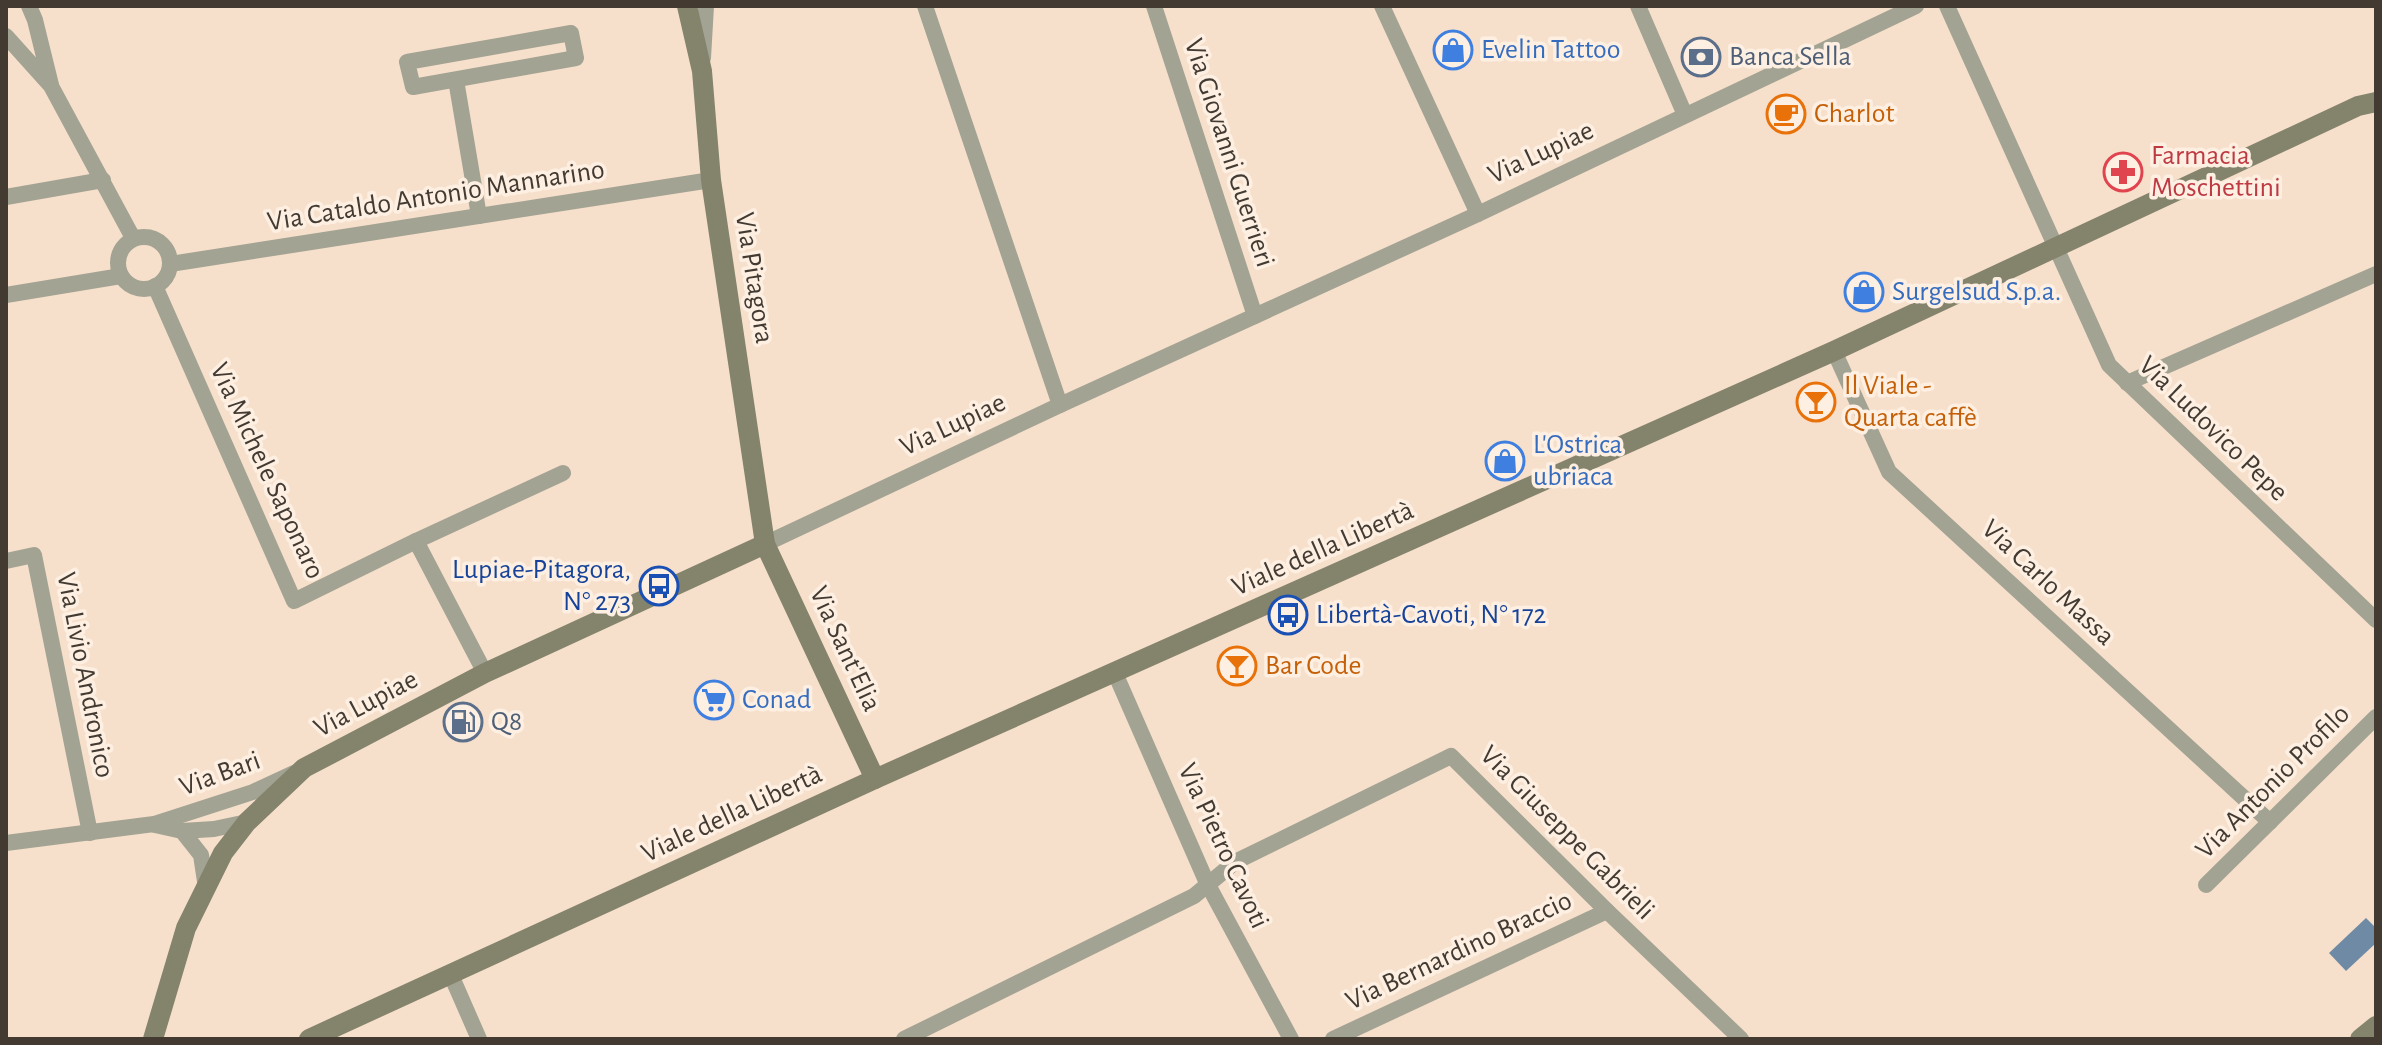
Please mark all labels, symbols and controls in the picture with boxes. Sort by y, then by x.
shop icon: Evelin Tattoo [1432,29,1474,71]
street label: Via Giovanni Guerrieri [1179,35,1279,271]
place label: Evelin Tattoo [1481,36,1621,64]
bank icon: Banca Sella [1680,36,1722,78]
place label: Banca Sella [1729,43,1852,71]
cafe icon: Charlot [1765,93,1807,135]
place label: Charlot [1814,100,1895,128]
street label: Via Lupiae [1484,116,1598,190]
place label: Farmacia Moschettini [2151,142,2281,202]
pharmacy icon: Farmacia Moschettini [2102,151,2144,193]
street label: Via Cataldo Antonio Mannarino [265,156,607,236]
street label: Via Pitagora [730,211,778,346]
shop icon: Surgelsud S.p.a. [1843,271,1885,313]
place label: Surgelsud S.p.a. [1892,278,2061,306]
street label: Via Ludovico Pepe [2133,351,2293,507]
street label: Via Michele Saponaro [205,359,329,583]
place label: Il Viale - Quarta caffè [1844,372,1977,432]
bar icon: Il Viale - Quarta caffè [1795,381,1837,423]
street label: Via Lupiae [896,388,1010,462]
place label: L'Ostrica ubriaca [1533,431,1623,491]
shop icon: L'Ostrica ubriaca [1484,440,1526,482]
street label: Viale della Libertà [1228,496,1418,602]
street label: Via Carlo Massa [1976,515,2120,651]
place label: Lupiae-Pitagora, N° 273 [452,556,631,616]
bus stop icon: Lupiae-Pitagora, N° 273 [638,565,680,607]
street label: Via Livio Andronico [51,570,119,780]
street label: Via Sant'Elia [804,582,886,716]
bus stop icon: Libertà-Cavoti, N° 172 [1267,594,1309,636]
place label: Libertà-Cavoti, N° 172 [1316,601,1546,629]
bar icon: Bar Code [1216,645,1258,687]
place label: Bar Code [1265,652,1362,680]
street label: Via Lupiae [310,665,422,743]
supermarket icon: Conad [693,679,735,721]
place label: Conad [742,686,811,714]
street label: Via Antonio Profilo [2191,700,2355,864]
fuel station icon: Q8 [442,701,484,743]
place label: Q8 [491,708,522,736]
street label: Via Giuseppe Gabrieli [1475,741,1659,925]
street label: Via Bari [176,747,264,801]
street label: Via Pietro Cavoti [1173,759,1273,933]
street label: Viale della Libertà [638,760,827,868]
street label: Via Bernardino Braccio [1342,886,1576,1016]

